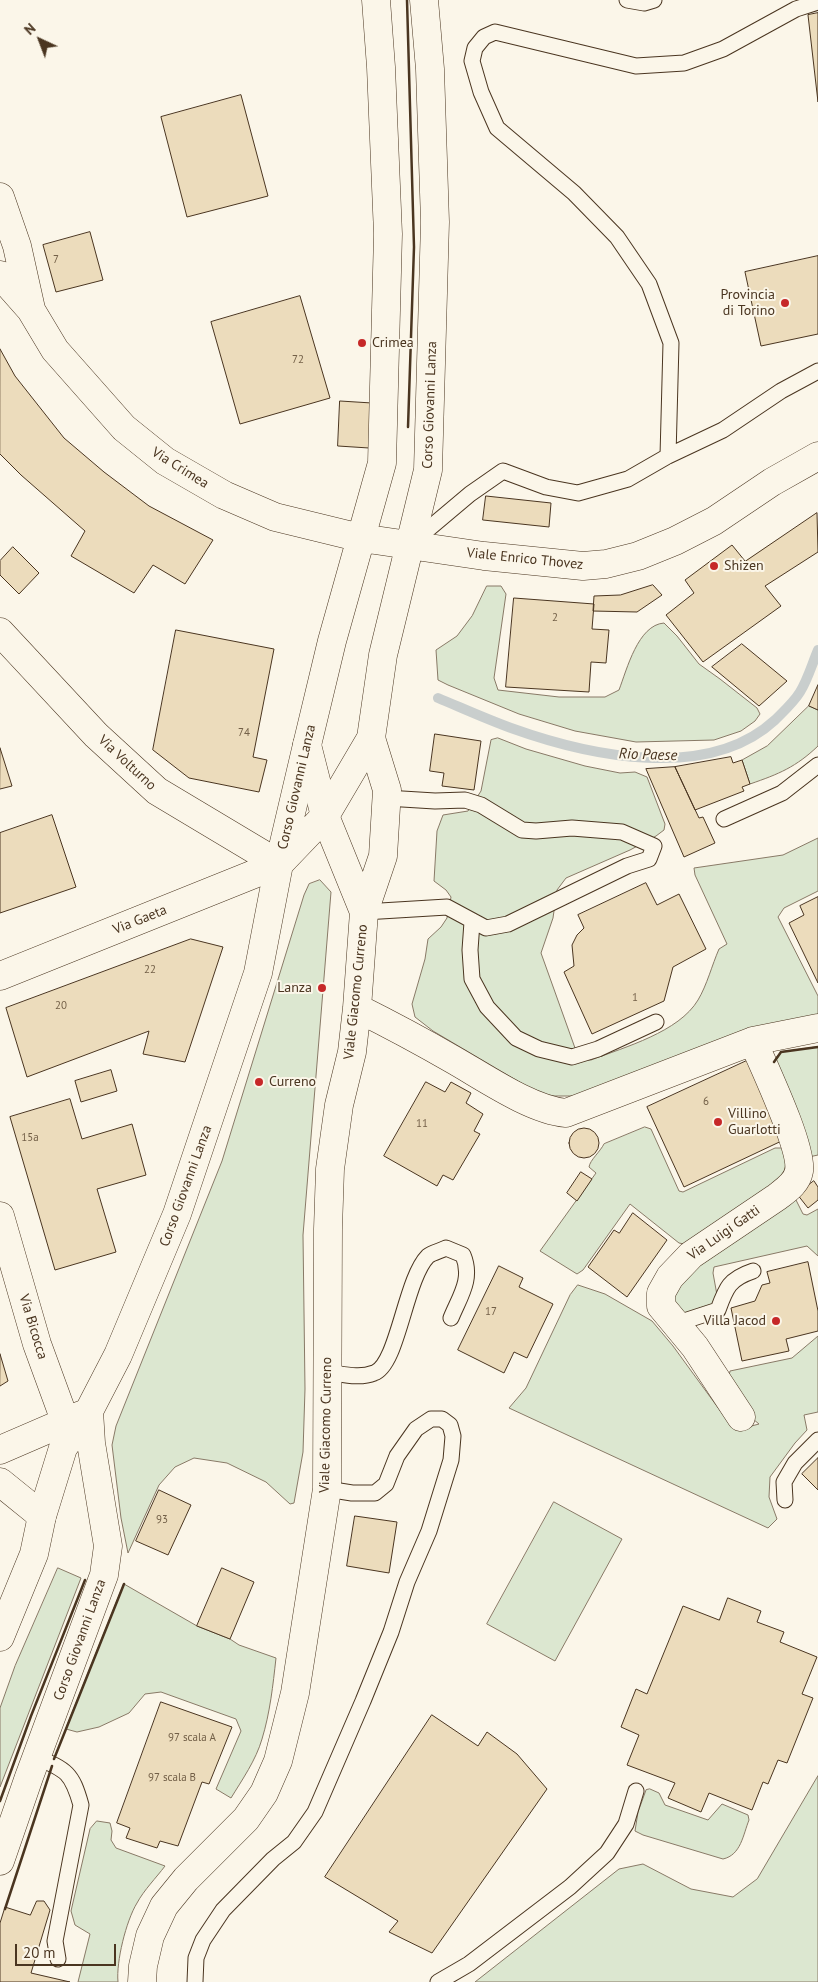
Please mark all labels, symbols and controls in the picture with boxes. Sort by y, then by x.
north arrow [15,15,65,65]
text: N [20,19,39,39]
house number: 7 [53,253,59,267]
place label: Provincia di Torino [720,287,775,320]
marker: Provincia di Torino [779,297,791,309]
place label: Crimea [372,335,414,351]
marker: Crimea [356,337,368,349]
street label: Corso Giovanni Lanza [419,341,441,469]
house number: 72 [292,353,304,367]
street label: Via Crimea [148,444,212,492]
street label: Viale Enrico Thovez [466,545,584,573]
place label: Shizen [724,558,764,574]
marker: Shizen [708,560,720,572]
house number: 2 [552,611,558,625]
street label: Corso Giovanni Lanza [274,723,320,851]
house number: 74 [238,726,250,740]
street label: Via Volturno [94,732,160,794]
water label: Rio Paese [618,745,678,765]
street label: Via Gaeta [111,902,169,938]
street label: Viale Giacomo Curreno [341,923,371,1061]
house number: 22 [144,963,156,977]
place label: Lanza [277,980,312,996]
marker: Lanza [316,982,328,994]
house number: 1 [632,991,638,1005]
house number: 20 [55,999,67,1013]
place label: Curreno [269,1074,316,1090]
marker: Curreno [253,1076,265,1088]
house number: 6 [703,1095,709,1109]
place label: Villino Guarlotti [728,1106,781,1138]
marker: Villino Guarlotti [712,1116,724,1128]
house number: 11 [416,1117,428,1131]
street label: Corso Giovanni Lanza [156,1123,216,1249]
house number: 15a [21,1131,39,1145]
street label: Via Luigi Gatti [685,1202,763,1264]
street label: Via Bicocca [15,1292,51,1362]
house number: 17 [485,1305,497,1319]
place label: Villa Jacod [703,1313,766,1329]
marker: Villa Jacod [770,1315,782,1327]
street label: Viale Giacomo Curreno [316,1357,336,1493]
house number: 93 [156,1513,168,1527]
street label: Corso Giovanni Lanza [50,1577,110,1703]
house number: 97 scala A [168,1731,216,1745]
house number: 97 scala B [148,1771,196,1785]
scale bar [18,1934,119,1966]
text: 20 m [23,1943,56,1962]

